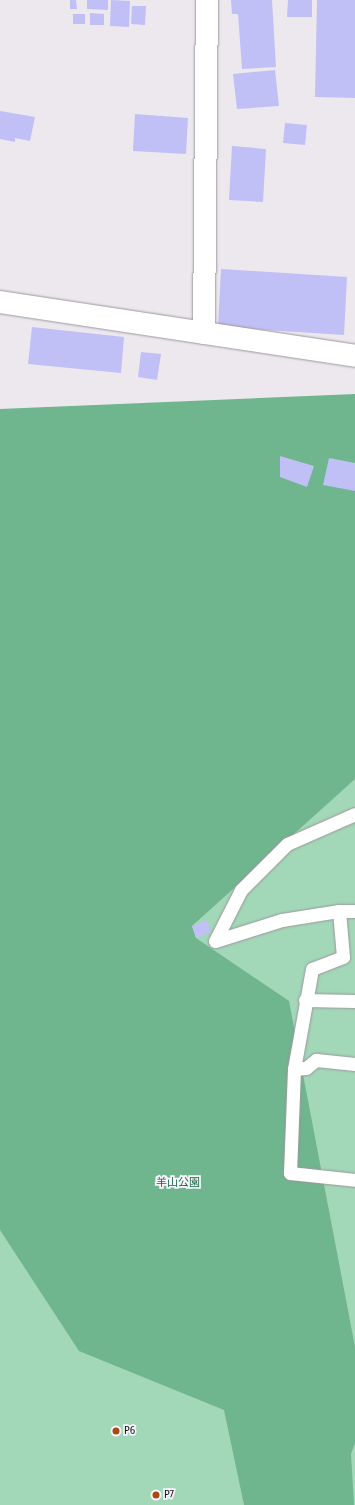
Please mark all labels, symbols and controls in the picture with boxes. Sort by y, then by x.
park label: 羊山公園 [156,1176,200,1190]
place label: P6 [124,1424,135,1438]
marker: P6 [111,1426,121,1436]
place label: P7 [164,1488,174,1502]
marker: P7 [151,1490,161,1500]

